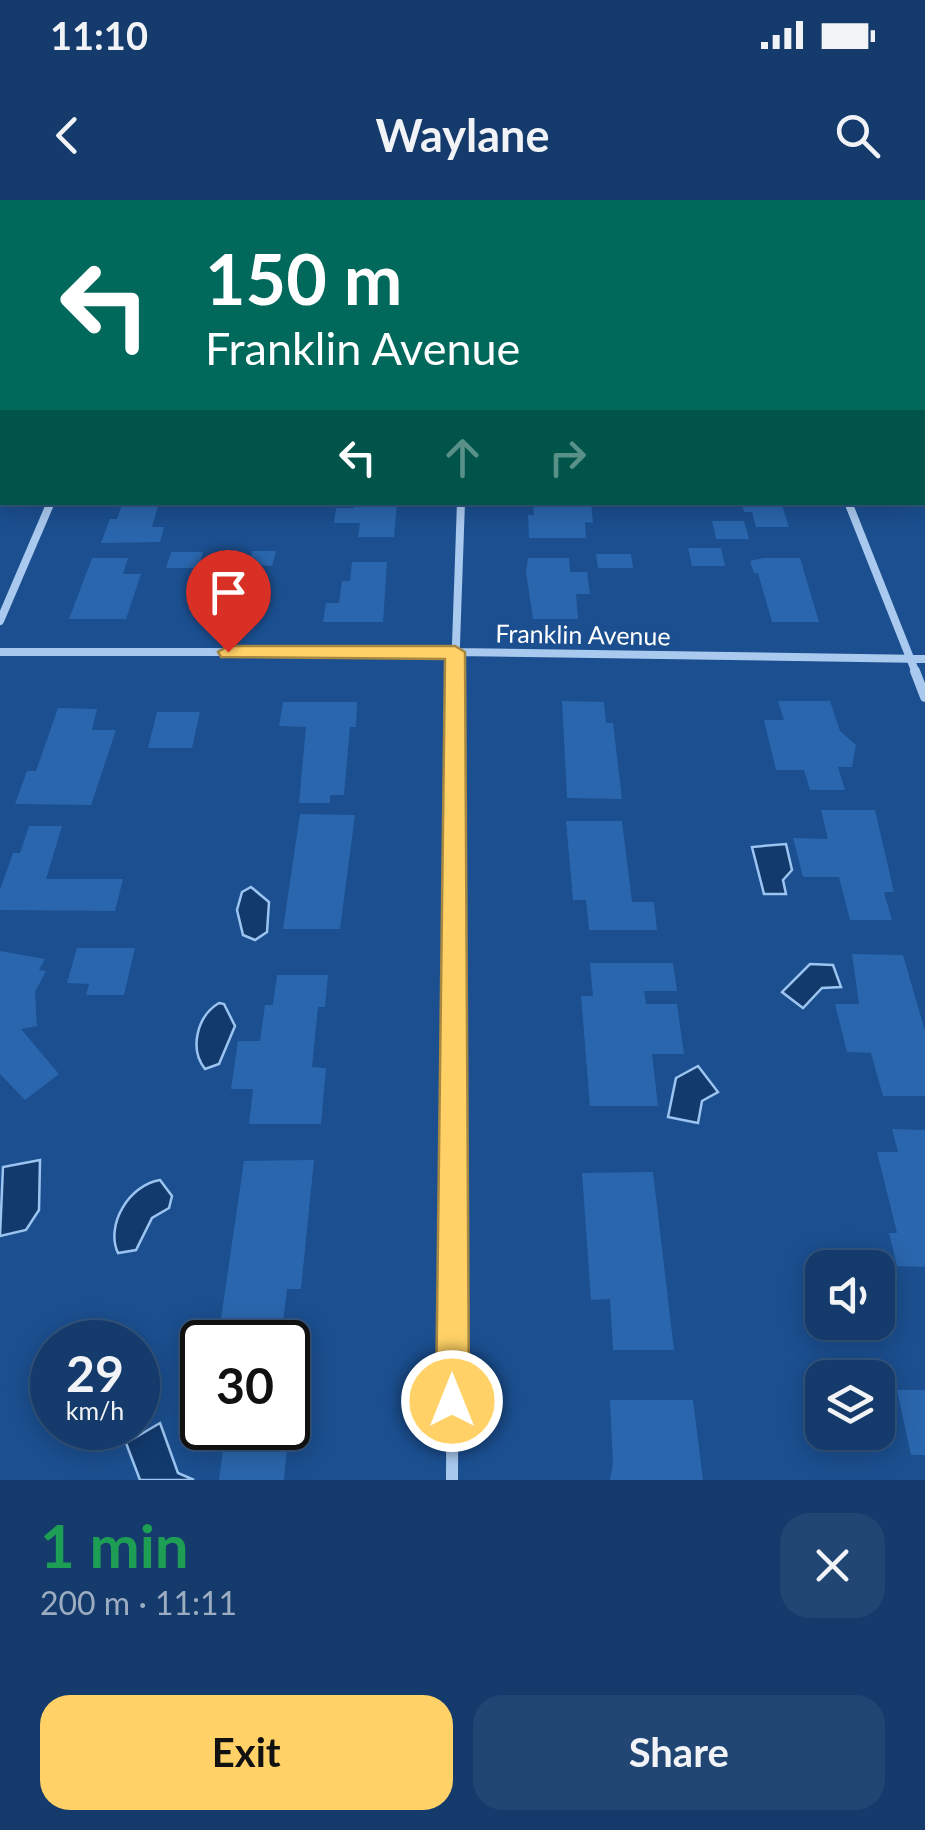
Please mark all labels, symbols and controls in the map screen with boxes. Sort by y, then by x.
text: 11:10 [50,12,148,58]
icon: back [40,108,95,163]
text: Waylane [376,108,549,162]
icon: search [830,108,885,163]
text: 150 m [205,236,402,320]
icon: left [40,240,170,370]
text: Franklin Avenue [205,321,520,375]
icon: left [330,430,385,485]
icon: ahead [435,430,490,485]
icon: right [540,430,595,485]
pin [186,550,271,653]
icon: arrive [201,565,256,620]
street label: Franklin Avenue [495,617,671,651]
map controls [805,1250,895,1450]
button: sound [805,1250,895,1340]
speed limit sign: 30 [180,1320,310,1450]
text: 29 [66,1343,124,1403]
position arrow [400,1349,504,1453]
button: layers [805,1360,895,1450]
text: km/h [66,1395,124,1425]
text: 1 min [40,1509,189,1581]
button: close [780,1513,885,1618]
text: 200 m · 11:11 [40,1583,237,1622]
button: Exit [40,1695,453,1810]
button: Share [473,1695,885,1810]

